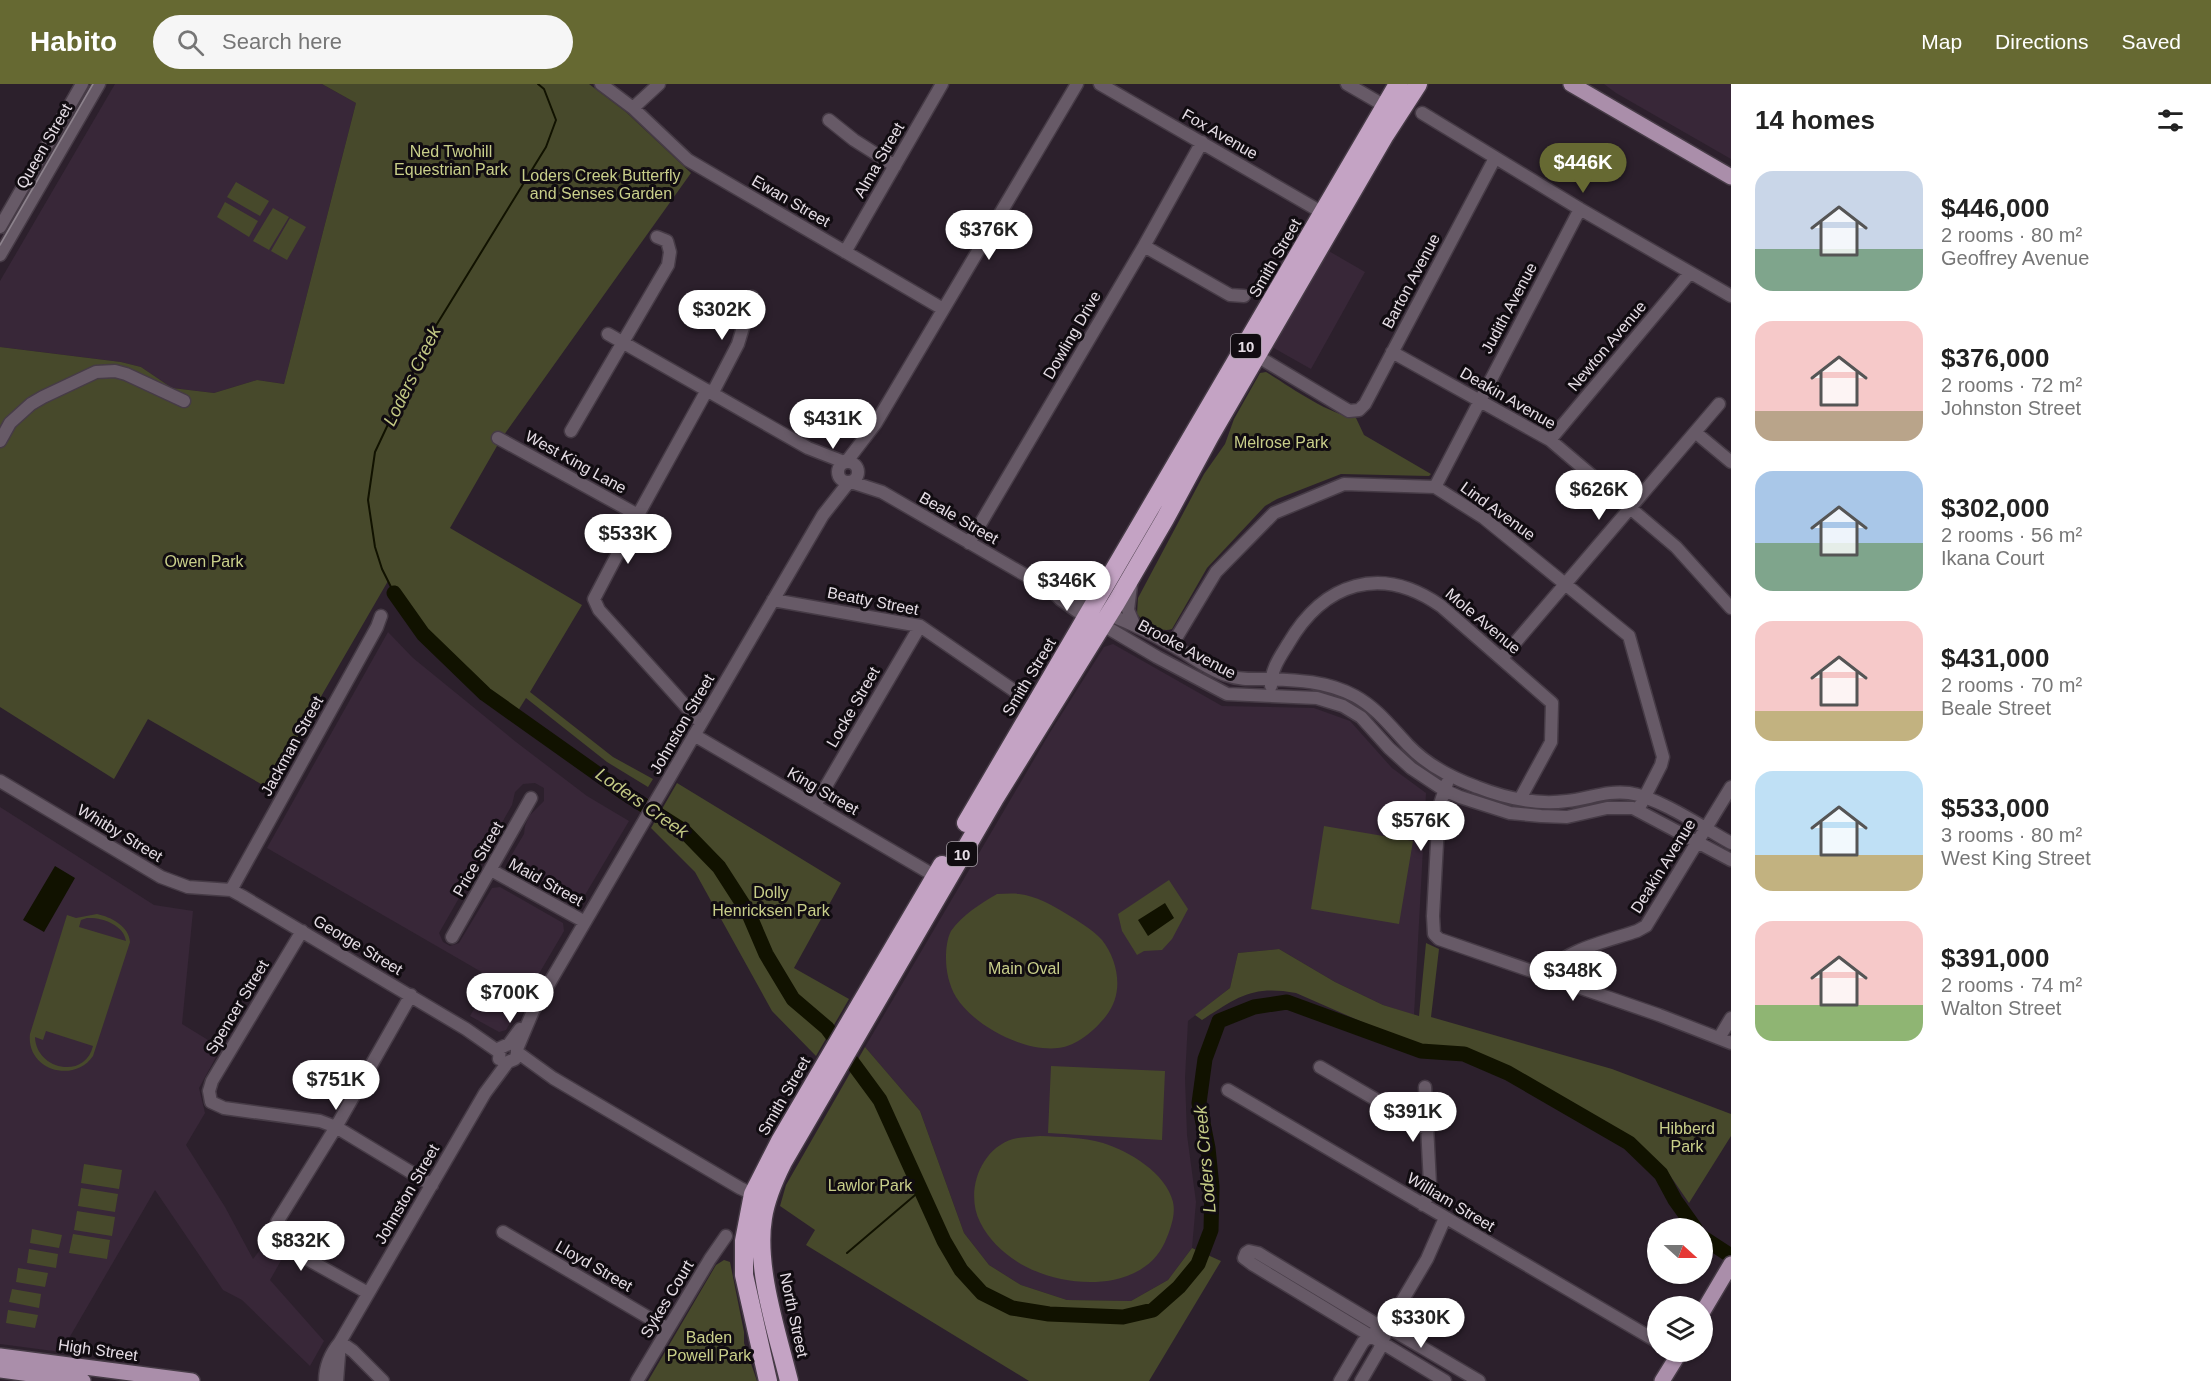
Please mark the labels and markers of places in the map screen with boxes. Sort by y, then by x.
pin: $446K [1541,143,1625,194]
pin: $376K [947,210,1031,261]
pin: $302K [680,290,764,341]
pin: $431K [791,399,875,450]
pin: $626K [1557,470,1641,521]
pin: $533K [586,514,670,565]
pin: $346K [1025,561,1109,612]
pin: $576K [1379,801,1463,852]
pin: $348K [1531,951,1615,1002]
pin: $700K [468,973,552,1024]
pin: $751K [294,1060,378,1111]
pin: $391K [1371,1092,1455,1143]
pin: $832K [259,1221,343,1272]
pin: $330K [1379,1298,1463,1349]

